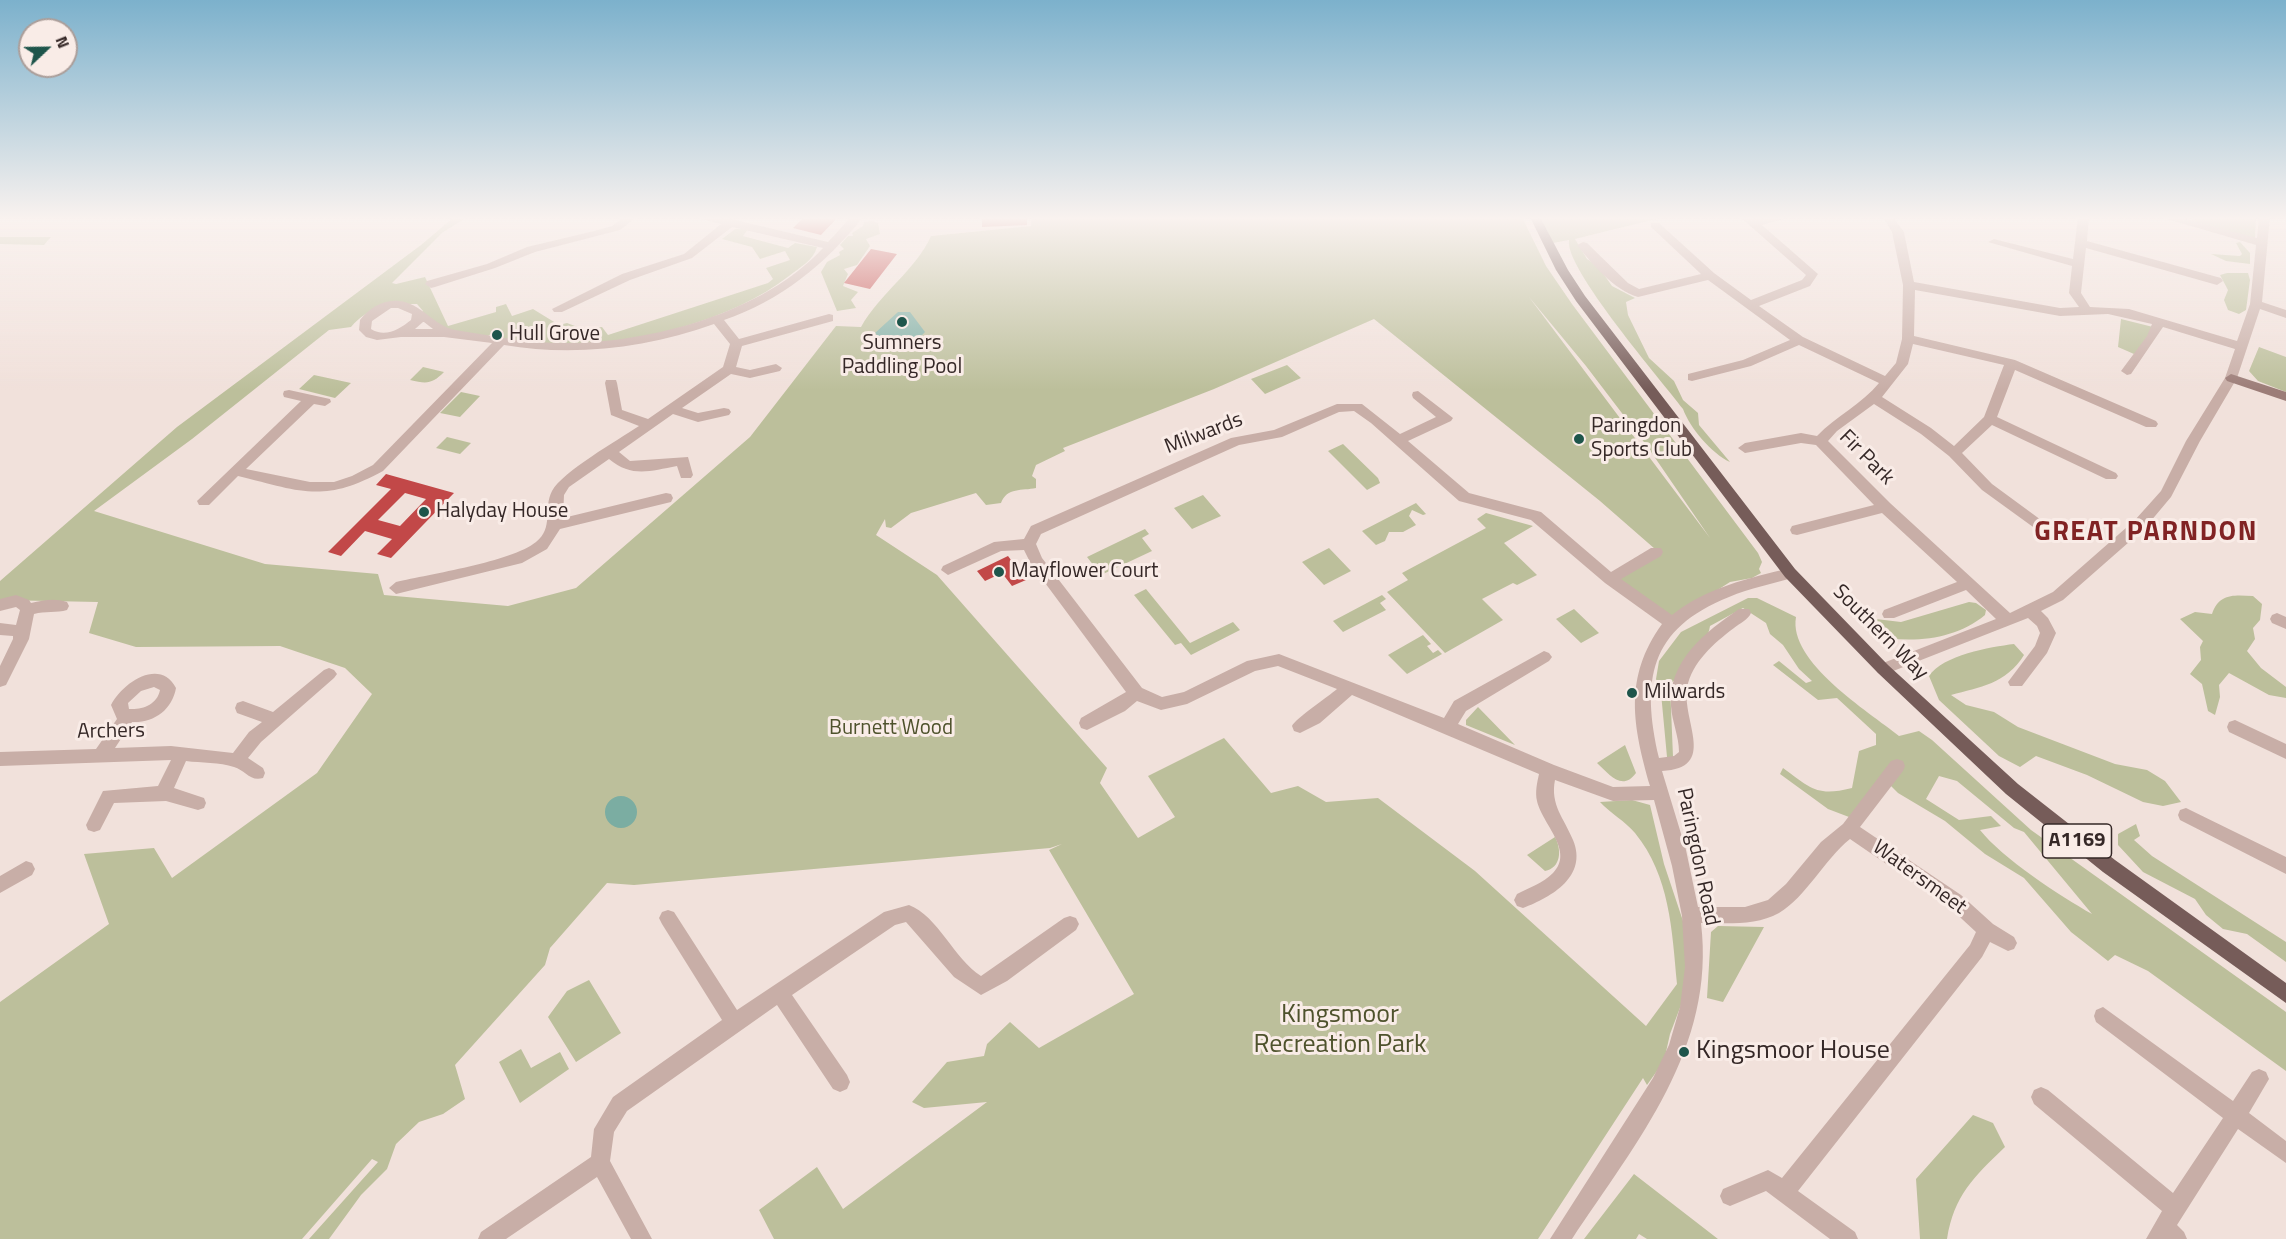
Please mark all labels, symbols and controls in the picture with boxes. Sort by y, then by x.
north arrow [18,18,78,78]
text: N [50,32,76,52]
marker: Sumners Paddling Pool [895,315,909,329]
place label: Hull Grove [509,322,600,348]
marker: Hull Grove [490,328,504,342]
place label: Sumners Paddling Pool [842,331,962,381]
street label: Milwards [1161,408,1247,460]
place label: Paringdon Sports Club [1591,414,1692,464]
street label: Fir Park [1833,425,1899,491]
marker: Paringdon Sports Club [1572,432,1586,446]
place label: Halyday House [436,499,568,525]
marker: Halyday House [417,505,431,519]
district label: GREAT PARNDON [2034,517,2258,549]
place label: Mayflower Court [1011,559,1158,585]
marker: Mayflower Court [992,565,1006,579]
street label: Southern Way [1827,580,1933,686]
place label: Milwards [1644,680,1725,706]
marker: Milwards [1625,686,1639,700]
park label: Burnett Wood [829,716,953,742]
street label: Archers [77,719,145,745]
street label: Paringdon Road [1670,786,1724,928]
road number: A1169 [2042,824,2112,858]
street label: Watersmeet [1867,836,1971,920]
park label: Kingsmoor Recreation Park [1253,1000,1427,1062]
place label: Kingsmoor House [1696,1036,1890,1068]
marker: Kingsmoor House [1677,1045,1691,1059]

